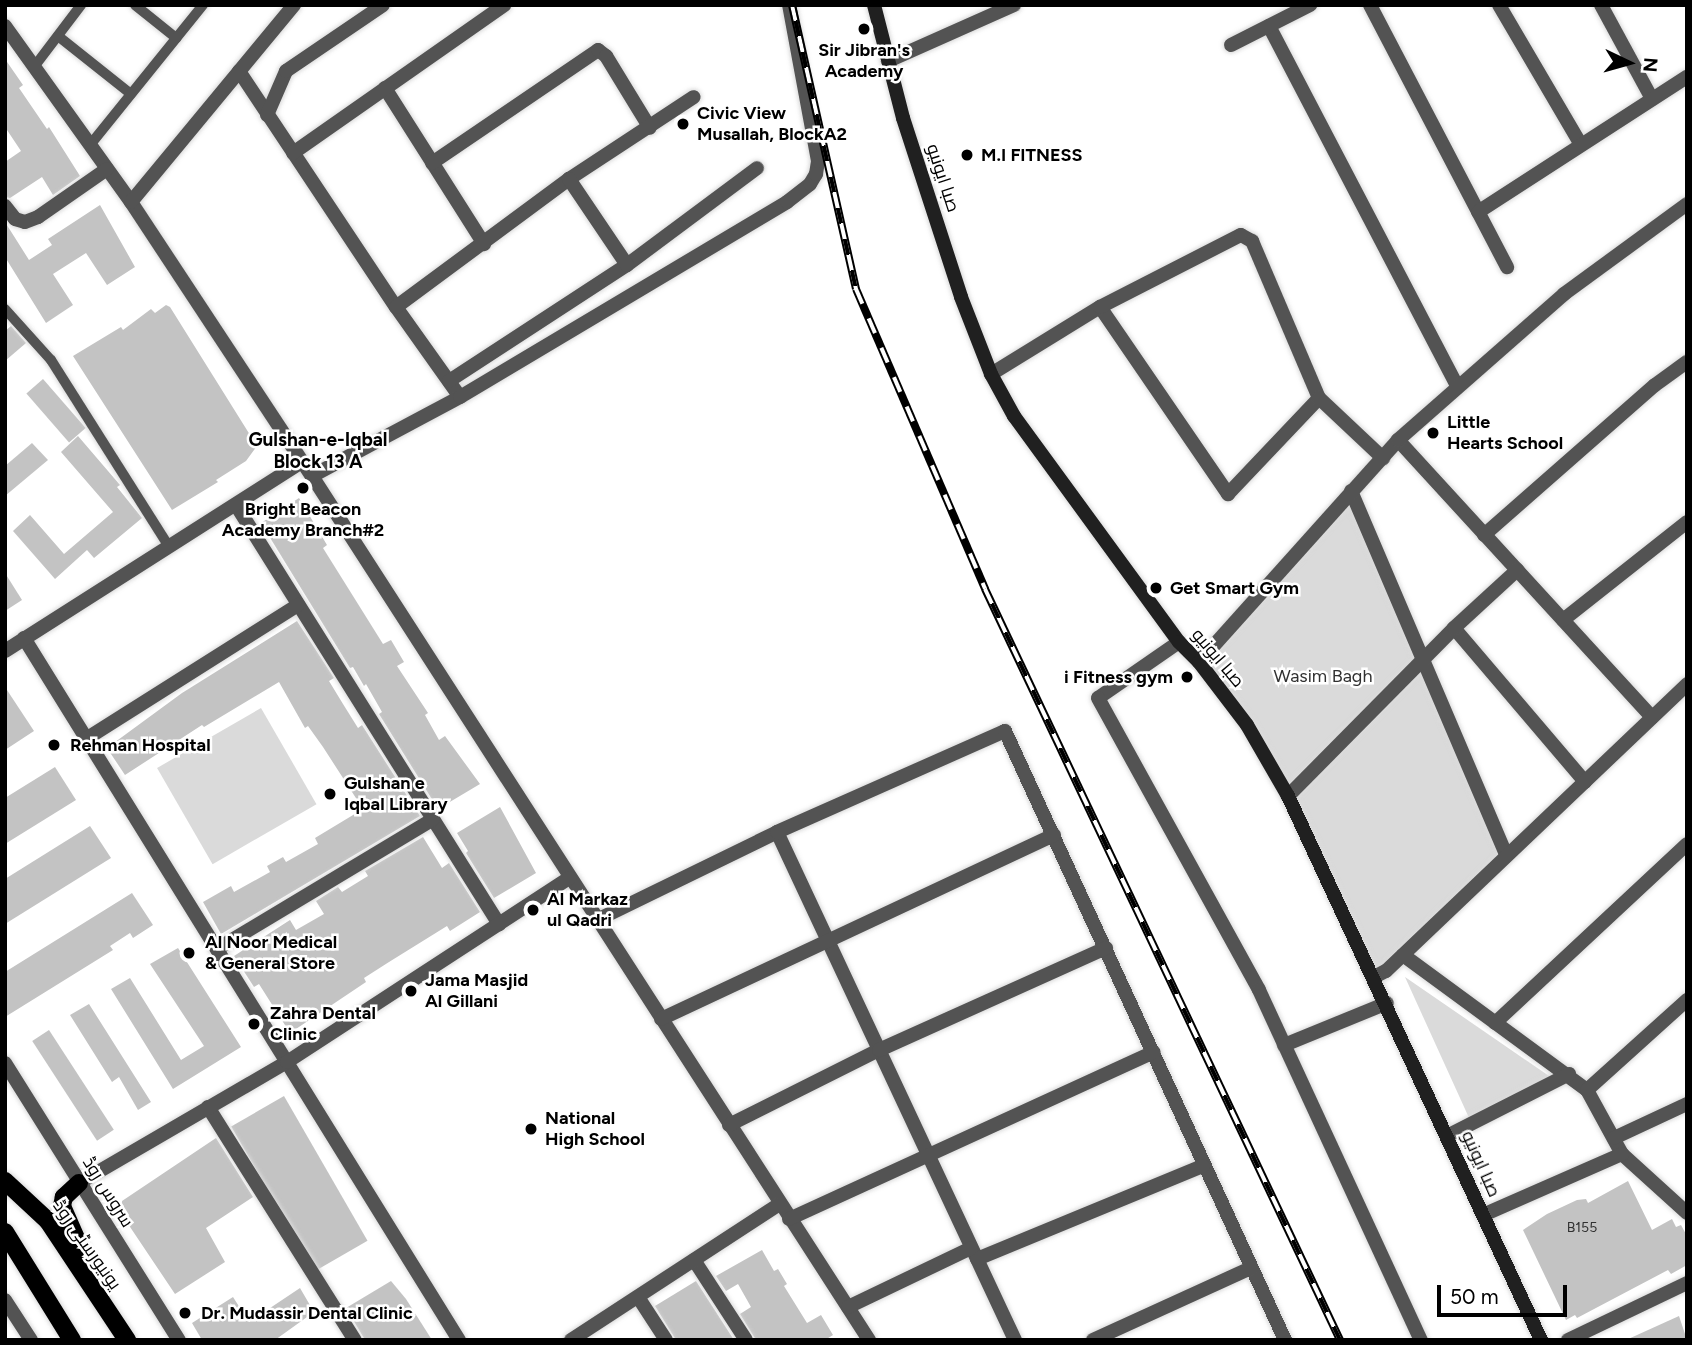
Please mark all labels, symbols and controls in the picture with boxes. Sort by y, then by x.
marker: Sir Jibran's Academy [856,21,872,37]
north arrow [1594,28,1664,98]
place label: Sir Jibran's Academy [818,40,910,82]
text: N [1638,57,1663,73]
place label: Civic View Musallah, BlockA2 [697,103,847,146]
marker: Civic View Musallah, BlockA2 [675,116,691,132]
street label: صبا ایونیو [922,141,964,215]
place label: M.I FITNESS [981,144,1082,166]
marker: M.I FITNESS [959,147,975,163]
place label: Little Hearts School [1447,412,1563,454]
marker: Little Hearts School [1425,425,1441,441]
district label: Gulshan-e-Iqbal Block 13 A [248,429,388,473]
marker: Bright Beacon Academy Branch#2 [295,480,311,496]
place label: Bright Beacon Academy Branch#2 [222,499,384,542]
place label: Get Smart Gym [1170,577,1299,599]
marker: Get Smart Gym [1148,580,1164,596]
street label: صبا ایونیو [1187,624,1249,692]
park label: Wasim Bagh [1274,665,1372,687]
place label: i Fitness gym [1064,666,1173,688]
marker: i Fitness gym [1179,669,1195,685]
place label: Rehman Hospital [70,734,211,756]
marker: Rehman Hospital [44,735,64,755]
place label: Gulshan e Iqbal Library [344,773,448,816]
marker: Gulshan e Iqbal Library [322,786,338,802]
place label: Al Markaz ul Qadri [547,889,628,932]
marker: Al Markaz ul Qadri [525,902,541,918]
place label: Al Noor Medical & General Store [205,932,337,974]
marker: Al Noor Medical & General Store [179,943,199,963]
place label: Jama Masjid Al Gillani [425,970,528,1012]
marker: Jama Masjid Al Gillani [403,983,419,999]
place label: Zahra Dental Clinic [270,1003,376,1046]
marker: Zahra Dental Clinic [244,1014,264,1034]
place label: National High School [545,1108,645,1150]
marker: National High School [523,1121,539,1137]
street label: صبا ایونیو [1457,1127,1505,1201]
street label: سروس روڈ [78,1153,138,1231]
street label: یونیورسٹی روڈ [48,1196,126,1294]
house number: B155 [1567,1220,1597,1236]
scale bar [1440,1272,1570,1316]
text: 50 m [1450,1284,1499,1309]
place label: Dr. Mudassir Dental Clinic [201,1302,413,1324]
marker: Dr. Mudassir Dental Clinic [175,1303,195,1323]

